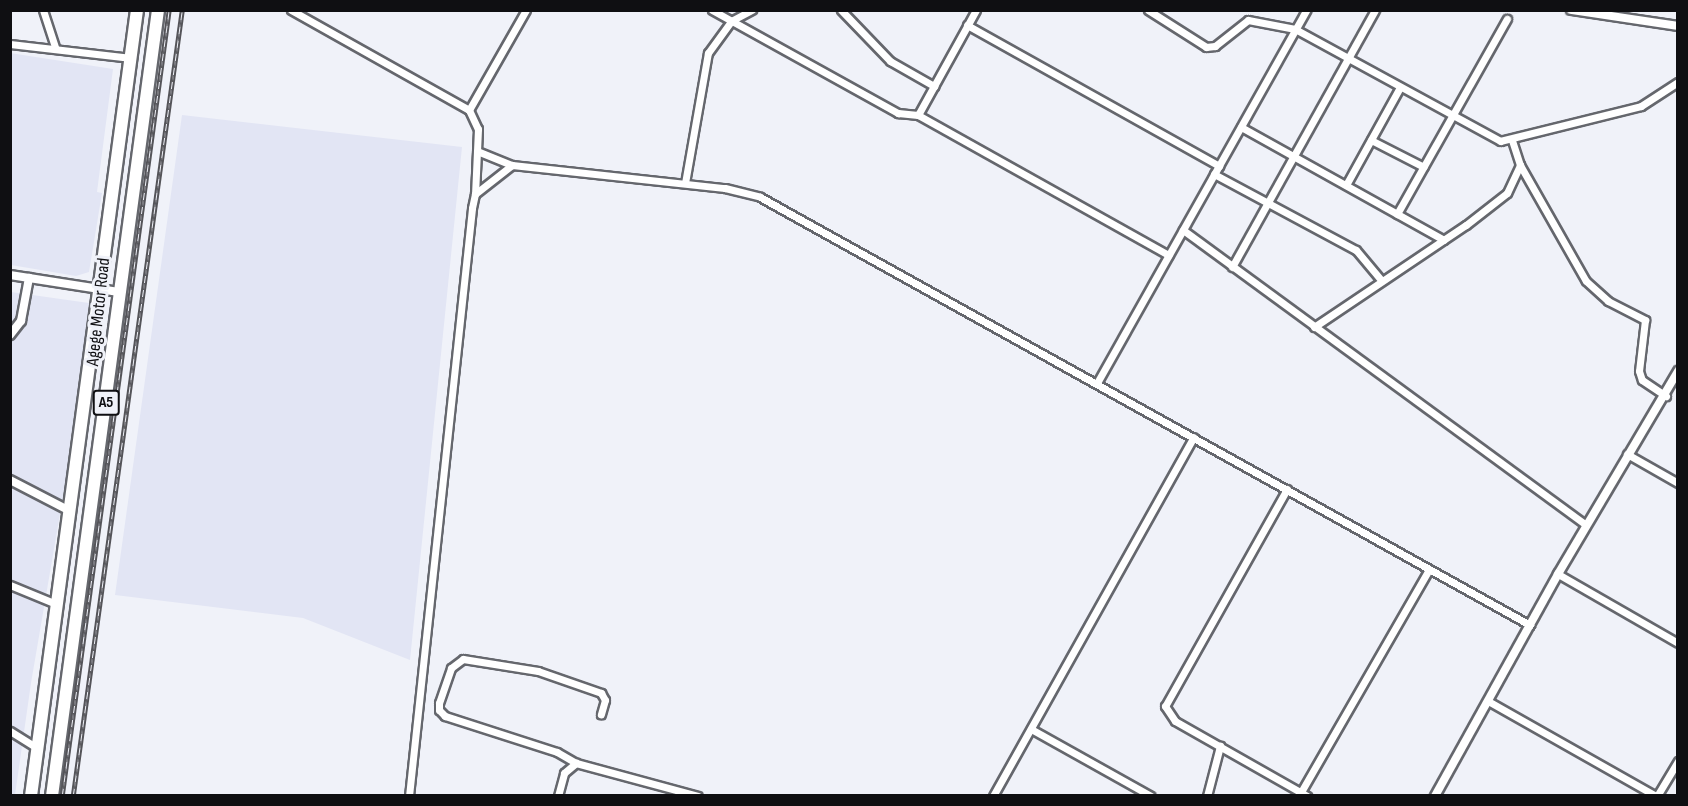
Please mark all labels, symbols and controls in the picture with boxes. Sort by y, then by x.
street label: Agege Motor Road [83,257,115,367]
road number: A5 [92,390,120,416]

